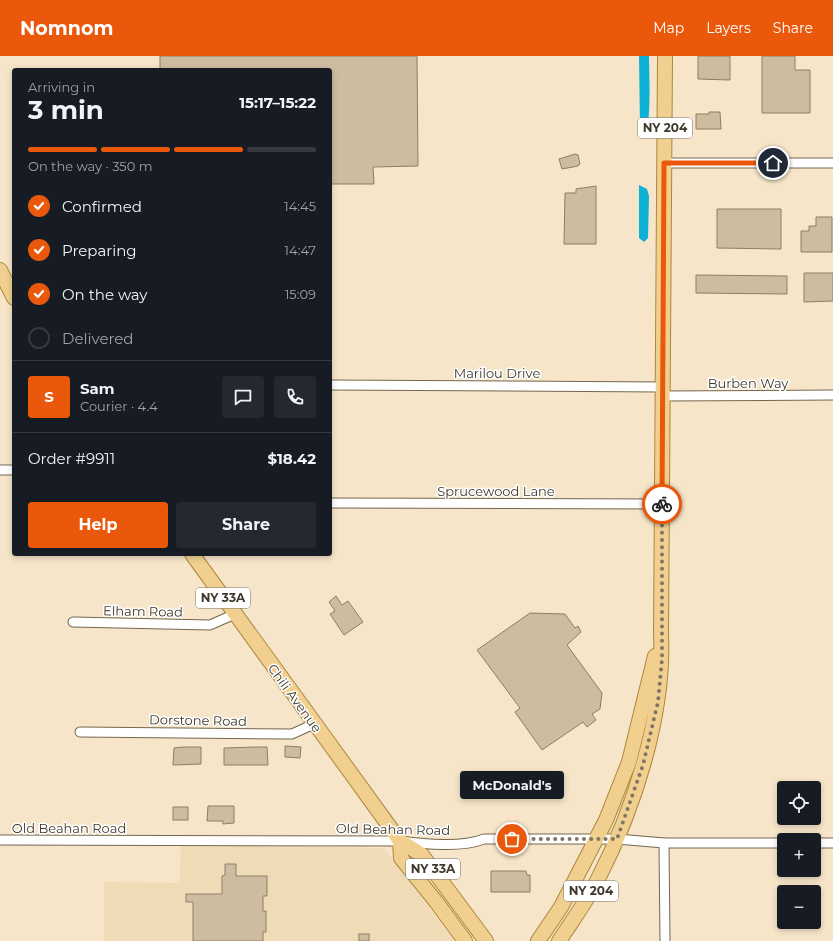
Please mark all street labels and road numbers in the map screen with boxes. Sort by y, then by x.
road number: NY 204 [638,118,692,138]
street label: Marilou Drive [454,365,540,381]
street label: Burben Way [708,375,789,391]
street label: Sprucewood Lane [437,483,555,499]
road number: NY 33A [196,588,250,608]
street label: Elham Road [103,602,183,620]
street label: Chili Avenue [265,661,325,736]
street label: Dorstone Road [149,711,247,729]
street label: Old Beahan Road [12,820,126,836]
street label: Old Beahan Road [336,820,450,838]
road number: NY 33A [406,859,460,879]
road number: NY 204 [564,881,618,901]

